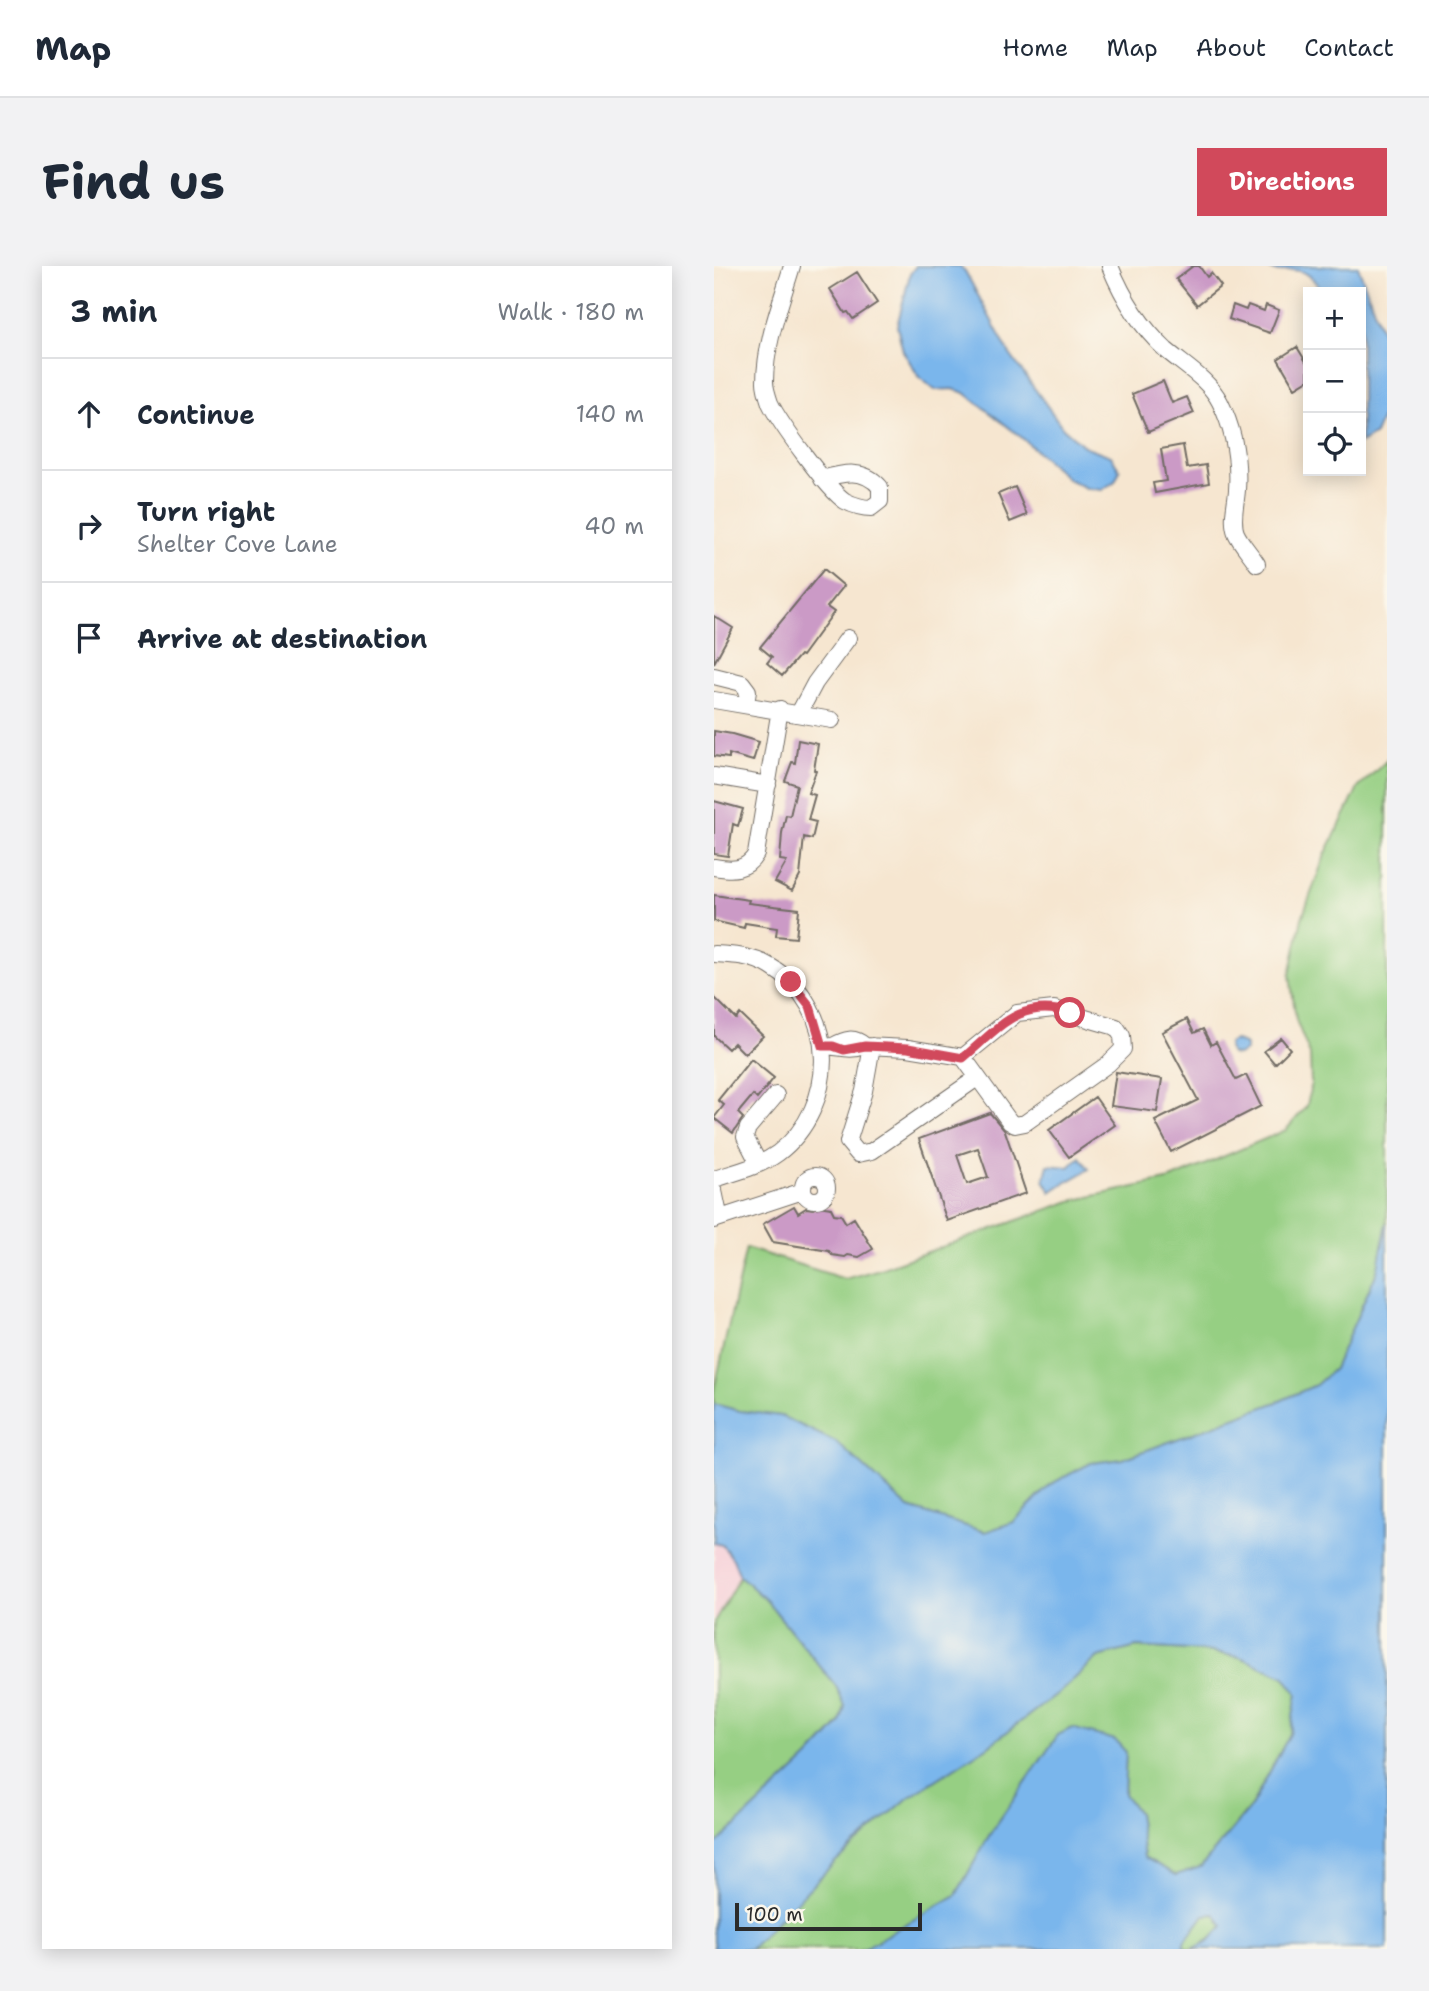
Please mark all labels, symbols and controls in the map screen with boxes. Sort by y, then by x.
text: Map [35,26,111,71]
text: Home [1002,32,1068,64]
text: Map [1106,32,1158,64]
text: About [1196,32,1266,64]
text: Contact [1304,32,1394,64]
button: Directions [1197,148,1387,216]
text: Find us [42,149,225,215]
map controls [1303,287,1366,476]
button: + [1303,287,1366,350]
text: 3 min [70,291,157,332]
text: Walk · 180 m [498,297,644,327]
button: − [1303,350,1366,413]
icon: ahead [70,395,108,433]
text: Continue [137,397,255,432]
text: 140 m [576,399,644,429]
button: locate [1303,413,1366,476]
text: Turn right [137,494,275,529]
icon: right [70,507,108,545]
text: 40 m [584,511,644,541]
text: Shelter Cove Lane [137,529,338,559]
icon: arrive [70,619,108,657]
text: Arrive at destination [137,621,427,656]
route end [775,966,806,997]
route start [1054,997,1085,1028]
scale bar [735,1900,922,1932]
text: 100 m [746,1902,803,1927]

